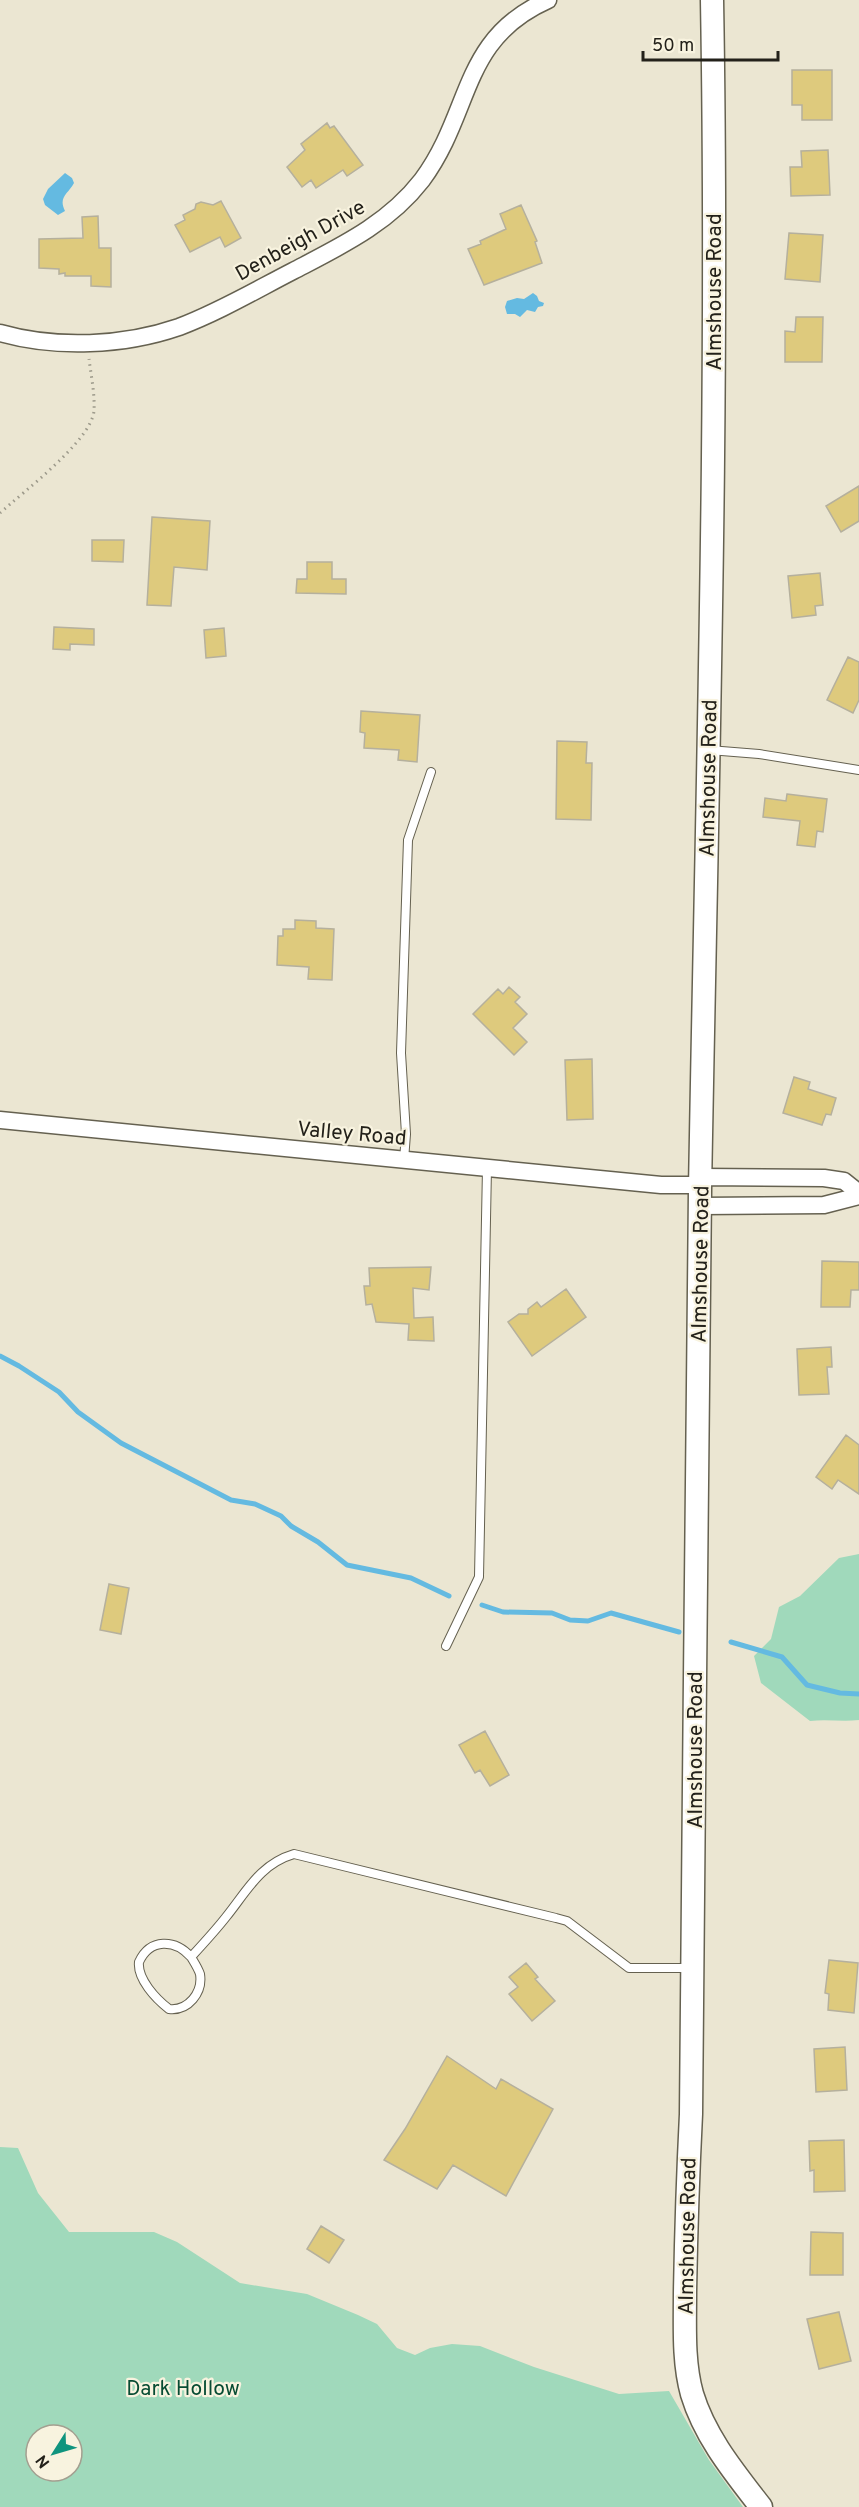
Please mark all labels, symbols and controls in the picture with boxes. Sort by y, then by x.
scale bar [643,24,778,62]
text: 50 m [652,35,694,58]
street label: Denbeigh Drive [231,194,370,288]
street label: Almshouse Road [702,213,729,371]
street label: Almshouse Road [695,699,724,857]
street label: Valley Road [296,1116,408,1153]
street label: Almshouse Road [687,1185,716,1343]
street label: Almshouse Road [683,1671,710,1829]
street label: Almshouse Road [674,2157,703,2315]
park label: Dark Hollow [126,2376,240,2403]
north arrow [24,2423,84,2483]
text: N [32,2450,55,2471]

